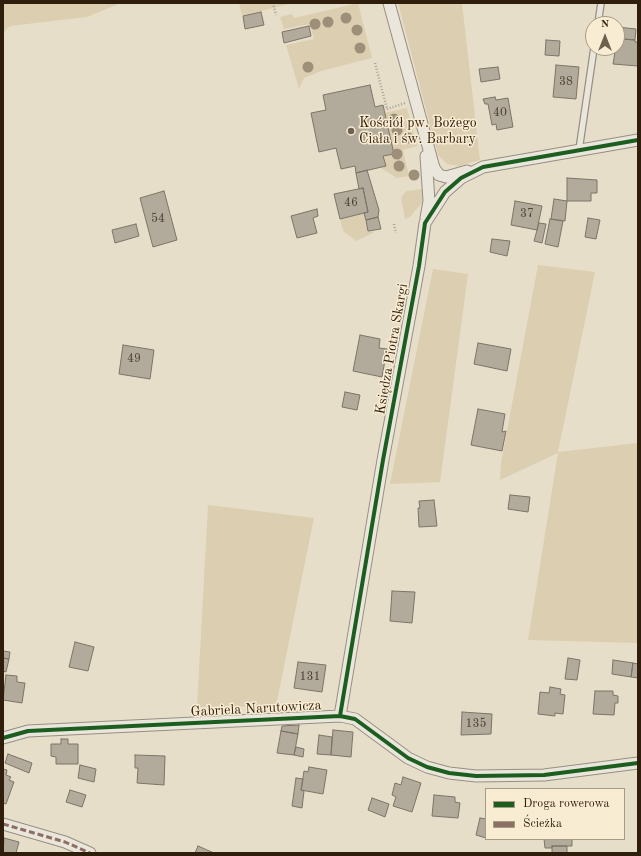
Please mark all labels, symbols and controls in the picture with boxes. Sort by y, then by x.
north arrow [585,16,625,56]
text: N [601,19,609,30]
house number: 38 [559,75,573,89]
house number: 40 [493,106,507,120]
place label: Kościół pw. Bożego Ciała i św. Barbary [359,115,477,148]
marker: Kościół pw. Bożego Ciała i św. Barbary [346,126,356,136]
house number: 46 [344,196,358,210]
house number: 37 [520,207,534,221]
house number: 54 [151,212,165,226]
street label: Księdza Piotra Skargi [372,282,412,416]
house number: 49 [127,352,141,366]
house number: 131 [300,670,320,684]
street label: Gabriela Narutowicza [190,697,322,721]
house number: 135 [466,717,486,731]
legend [485,788,625,840]
text: Droga rowerowa [523,798,609,810]
text: Ścieżka [523,818,562,830]

